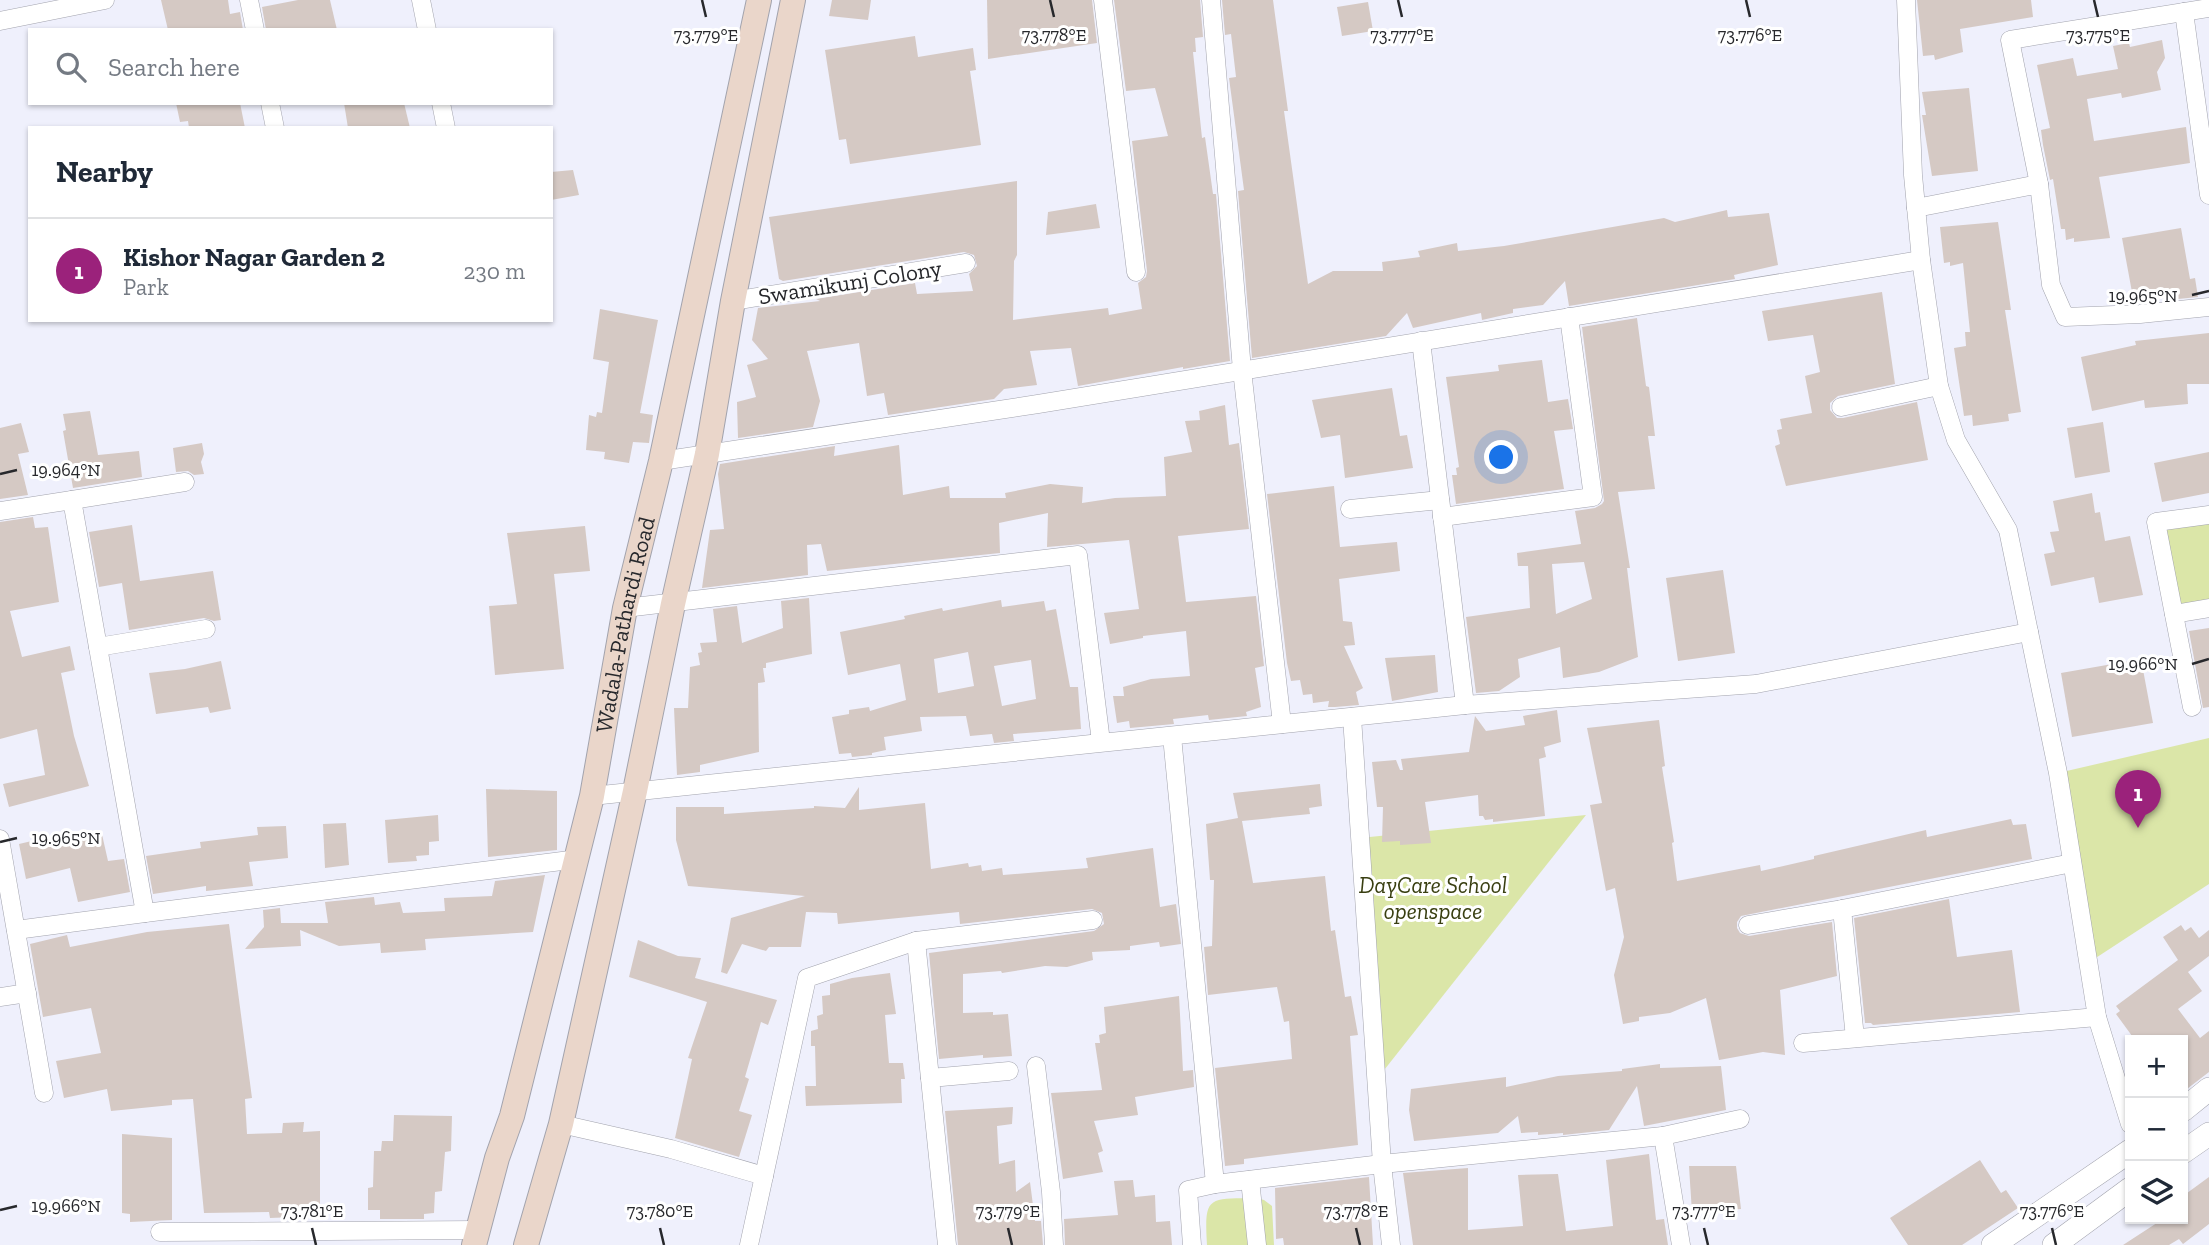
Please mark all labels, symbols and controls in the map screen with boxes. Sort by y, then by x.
text: 73.779°E [674,24,738,46]
text: 73.778°E [1022,24,1086,46]
text: 73.777°E [1370,24,1434,46]
text: 73.776°E [1718,24,1782,46]
text: 73.775°E [2066,24,2130,46]
search box [28,28,553,105]
icon: search [52,48,90,86]
text: Search here [108,51,240,83]
text: Nearby [56,154,153,190]
text: Kishor Nagar Garden 2 [123,241,385,273]
street label: Swamikunj Colony [756,254,944,310]
text: 1 [74,257,84,285]
text: 230 m [464,257,525,285]
text: Park [123,273,169,301]
text: 19.965°N [2108,285,2178,307]
your location [1484,440,1518,474]
text: 19.964°N [31,459,101,481]
street label: Wadala-Pathardi Road [589,513,661,735]
text: 19.966°N [2108,653,2178,675]
pin: 1 [2115,770,2161,828]
text: 19.965°N [31,827,101,849]
park label: DayCare School openspace [1359,871,1507,925]
map controls [2125,1035,2188,1224]
button: + [2125,1035,2188,1098]
button: − [2125,1098,2188,1161]
button: layers [2125,1161,2188,1224]
text: 19.966°N [31,1195,101,1217]
text: 73.781°E [281,1200,343,1222]
text: 73.780°E [627,1200,693,1222]
text: 73.779°E [976,1200,1040,1222]
text: 73.778°E [1324,1200,1388,1222]
text: 73.777°E [1672,1200,1736,1222]
text: 73.776°E [2020,1200,2084,1222]

